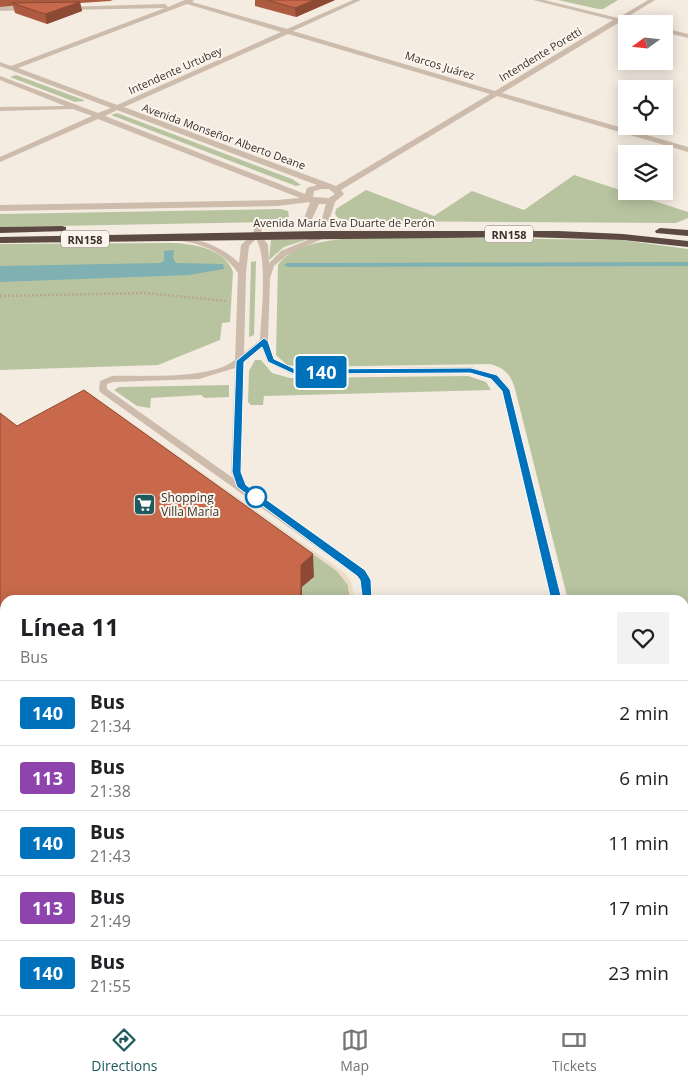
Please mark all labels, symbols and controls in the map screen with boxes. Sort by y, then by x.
north arrow [618,15,672,70]
map controls [618,15,673,200]
street label: Intendente Poretti [496,23,584,85]
street label: Intendente Urtubey [126,42,225,97]
street label: Marcos Juárez [403,47,477,83]
button: locate [618,80,673,135]
street label: Avenida Monseñor Alberto Deane [140,99,308,173]
button: layers [618,145,673,200]
street label: Avenida María Eva Duarte de Perón [253,215,435,230]
road number: RN158 [485,225,533,242]
road number: RN158 [61,230,109,248]
line badge: 140 [292,356,350,388]
text: 140 [306,360,336,384]
unlabelled marker [245,486,267,508]
place label: Shopping Villa María [161,489,219,520]
supermarket icon: Shopping Villa María [133,492,157,516]
text: Línea 11 [20,610,119,643]
button: heart [617,612,669,664]
text: Bus [20,646,48,668]
text: Bus [90,689,125,715]
text: 2 min [619,700,669,726]
text: 140 [32,701,63,725]
text: 21:34 [90,715,131,737]
text: Bus [90,754,125,780]
text: 6 min [619,765,669,791]
text: 113 [32,766,63,790]
text: 21:38 [90,780,131,802]
text: Bus [90,819,125,845]
text: 11 min [608,830,669,856]
text: 140 [32,831,63,855]
text: 21:43 [90,845,131,867]
text: Bus [90,884,125,910]
text: 17 min [608,895,669,921]
text: 113 [32,896,63,920]
text: 21:49 [90,910,131,932]
text: Bus [90,949,125,975]
text: 23 min [608,960,669,986]
text: 140 [32,961,63,985]
text: 21:55 [90,975,131,997]
tab: Directions [91,1026,158,1075]
tab: Map [340,1026,369,1075]
tab: Tickets [552,1026,597,1075]

